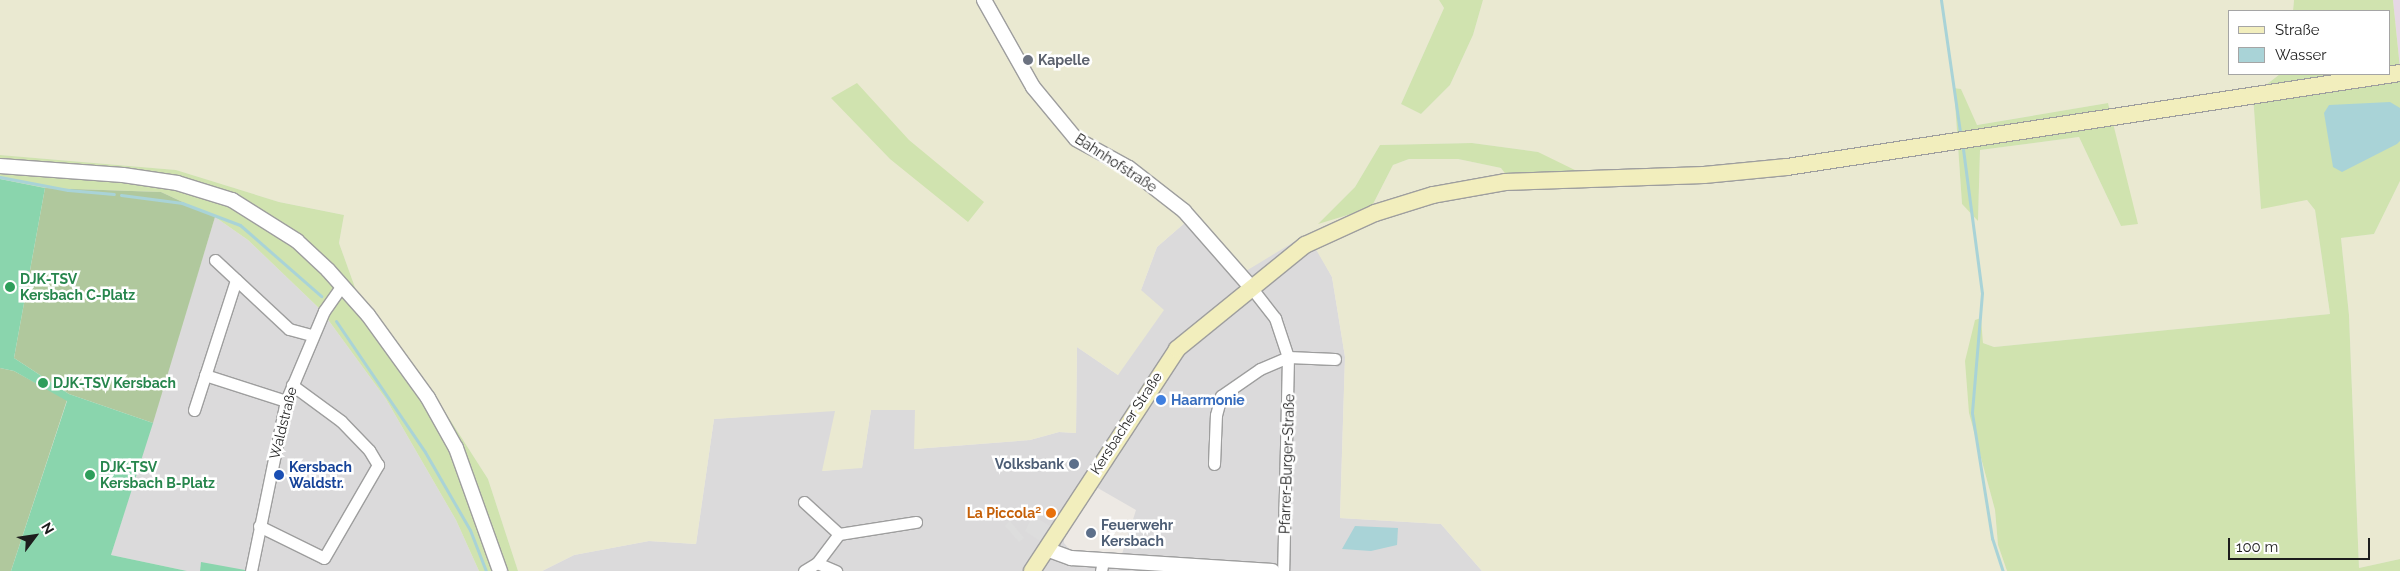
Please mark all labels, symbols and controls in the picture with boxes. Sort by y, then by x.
legend [2228,10,2390,75]
text: Straße [2275,21,2319,39]
text: Wasser [2275,46,2327,64]
place label: Kapelle [1038,52,1090,68]
marker: Kapelle [1022,54,1034,66]
street label: Bahnhofstraße [1072,130,1160,196]
place label: DJK-TSV Kersbach C-Platz [20,271,135,304]
marker: DJK-TSV Kersbach C-Platz [4,281,16,293]
street label: Kersbacher Straße [1087,369,1165,477]
place label: DJK-TSV Kersbach [53,375,177,391]
marker: DJK-TSV Kersbach [37,377,49,389]
street label: Waldstraße [266,385,300,461]
place label: Haarmonie [1171,392,1245,408]
marker: Haarmonie [1155,394,1167,406]
street label: Pfarrer-Burger-Straße [1276,394,1298,534]
place label: Volksbank [995,456,1064,472]
marker: Volksbank [1068,458,1080,470]
place label: DJK-TSV Kersbach B-Platz [100,459,215,492]
place label: Kersbach Waldstr. [289,459,352,492]
marker: DJK-TSV Kersbach B-Platz [84,469,96,481]
marker: Kersbach Waldstr. [273,469,285,481]
place label: La Piccola² [967,505,1041,521]
marker: La Piccola² [1045,507,1057,519]
north arrow [10,511,60,561]
place label: Feuerwehr Kersbach [1101,517,1173,550]
text: N [38,520,57,537]
marker: Feuerwehr Kersbach [1085,527,1097,539]
scale bar [2230,528,2372,560]
text: 100 m [2236,538,2278,556]

